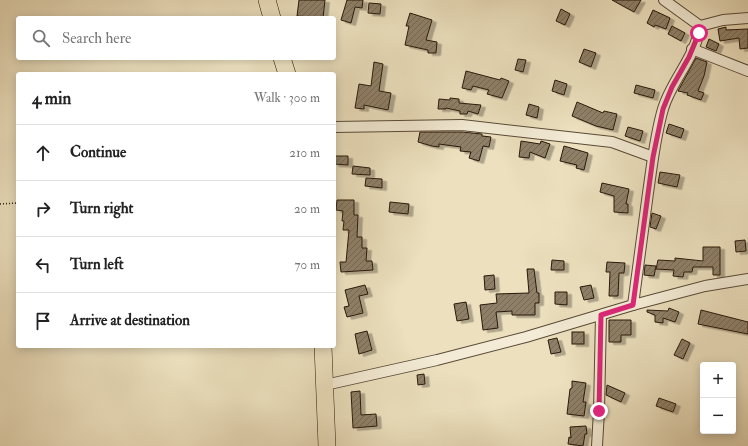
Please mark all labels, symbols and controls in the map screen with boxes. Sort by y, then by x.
search box [16,16,336,60]
route start [690,24,708,42]
icon: search [30,27,52,49]
text: Search here [62,29,131,48]
text: 4 min [32,88,71,109]
text: Walk · 300 m [254,90,320,106]
icon: ahead [32,142,54,164]
text: Continue [70,143,126,162]
text: 210 m [289,145,320,161]
icon: right [32,198,54,220]
text: Turn right [70,199,133,218]
text: 20 m [294,201,320,217]
icon: left [32,254,54,276]
text: Turn left [70,255,124,274]
text: 70 m [295,257,320,273]
icon: arrive [32,310,54,332]
text: Arrive at destination [70,311,190,330]
map controls [700,362,736,434]
button: + [700,362,736,398]
button: − [700,398,736,434]
route end [590,402,608,420]

